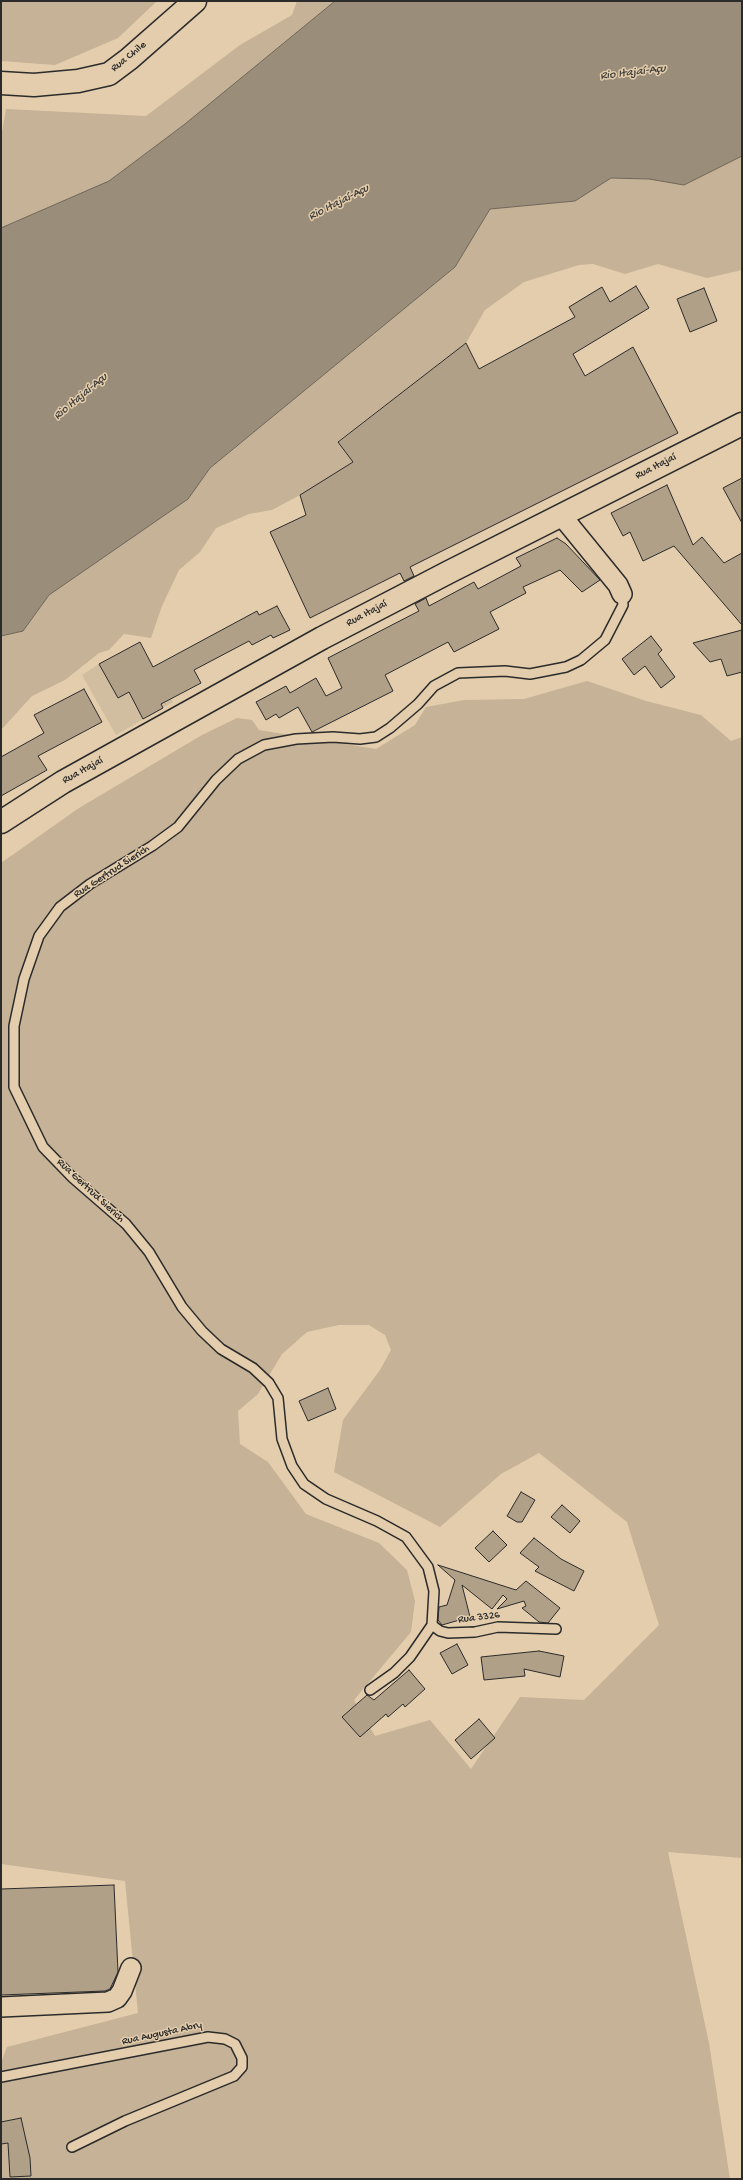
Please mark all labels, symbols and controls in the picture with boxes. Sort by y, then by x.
street label: Rua Chile [109,39,149,75]
water label: Rio Itajaí-Açu [600,62,666,84]
water label: Rio Itajaí-Açu [306,182,372,224]
water label: Rio Itajaí-Açu [51,370,111,424]
street label: Rua Itajaí [633,451,679,483]
street label: Rua Itajaí [344,598,390,630]
street label: Rua Itajaí [60,754,106,788]
street label: Rua Gertrud Sierich [72,843,152,901]
street label: Rua Gertrud Sierich [53,1156,127,1226]
street label: Rua 3326 [457,1609,501,1627]
street label: Rua Augusta Abry [121,2019,203,2049]

